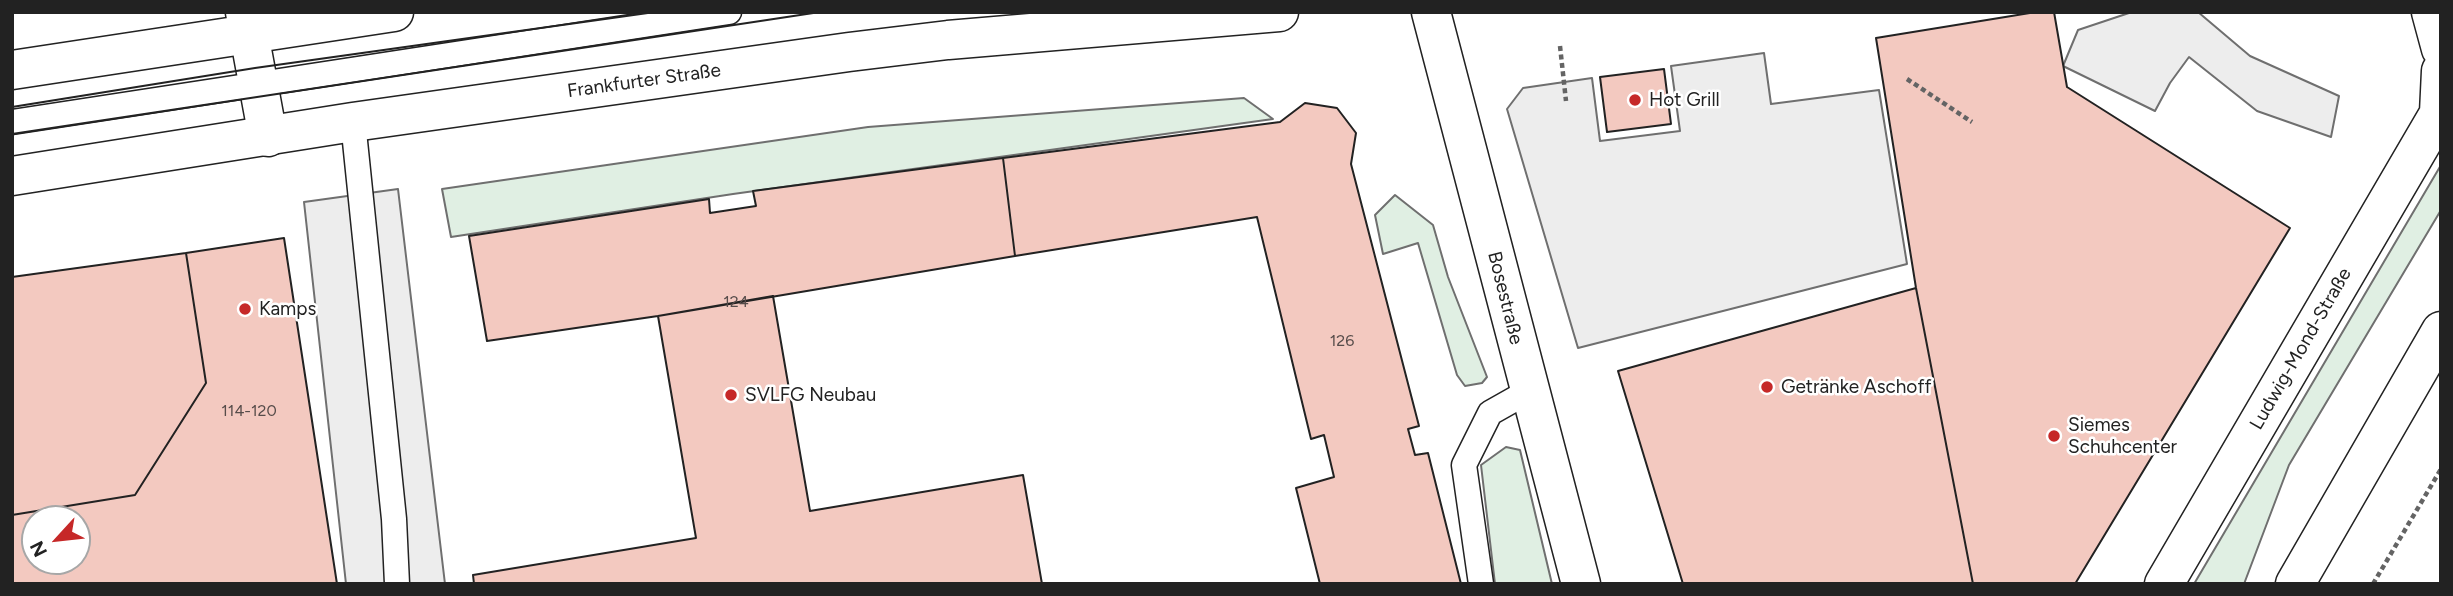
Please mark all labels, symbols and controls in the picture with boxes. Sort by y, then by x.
street label: Frankfurter Straße [566,59,722,103]
place label: Hot Grill [1649,89,1720,111]
marker: Hot Grill [1627,92,1643,108]
street label: Bosestraße [1482,249,1528,347]
street label: Ludwig-Mond-Straße [2245,264,2357,434]
house number: 124 [723,292,749,312]
place label: Kamps [259,298,316,320]
marker: Kamps [237,301,253,317]
house number: 126 [1330,331,1354,351]
place label: Getränke Aschoff [1781,376,1931,398]
marker: Getränke Aschoff [1759,379,1775,395]
place label: SVLFG Neubau [745,384,876,406]
marker: SVLFG Neubau [723,387,739,403]
house number: 114-120 [221,401,277,421]
place label: Siemes Schuhcenter [2068,414,2177,458]
marker: Siemes Schuhcenter [2046,428,2062,444]
north arrow [21,505,91,575]
text: N [25,537,52,561]

